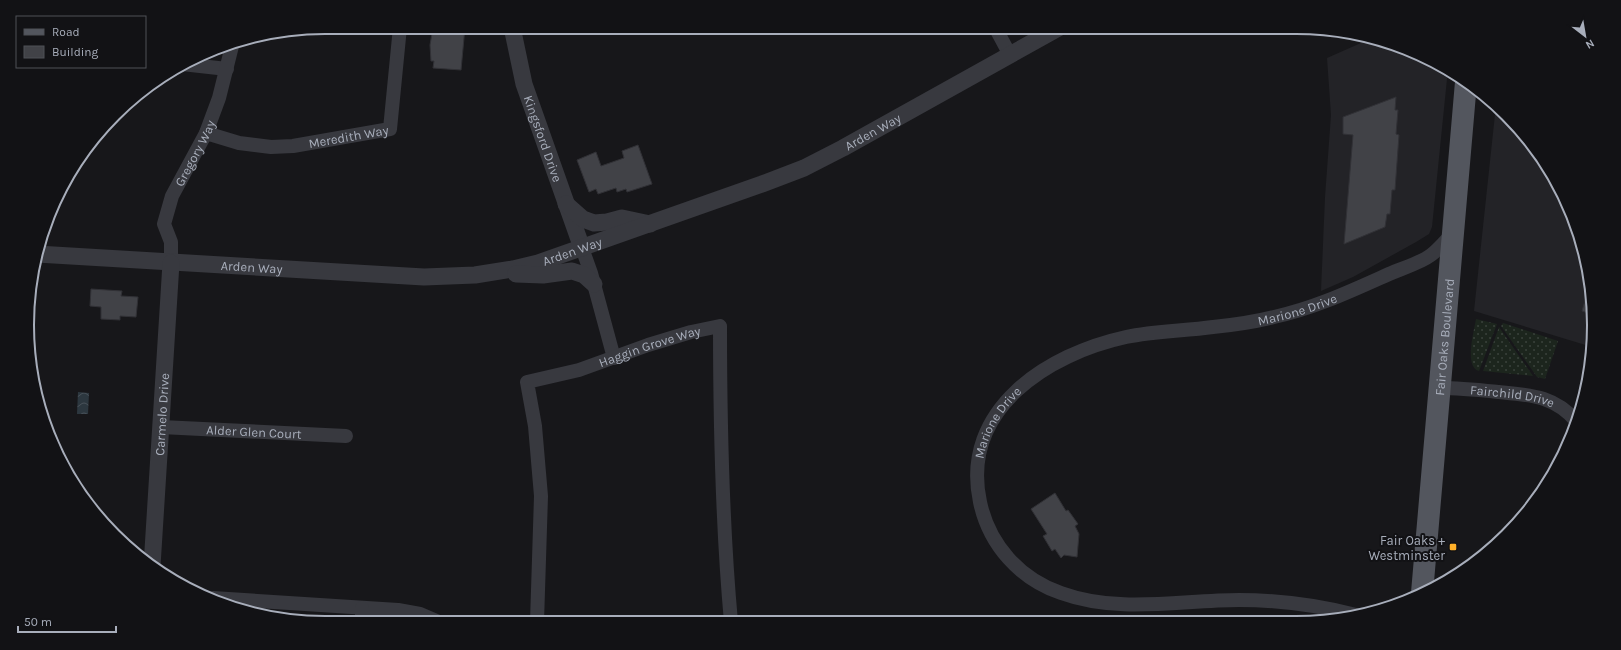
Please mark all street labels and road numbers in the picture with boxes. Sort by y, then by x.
street label: Kingsford Drive [521,93,565,184]
street label: Arden Way [842,110,903,154]
street label: Gregory Way [172,118,218,189]
street label: Meredith Way [307,122,390,151]
street label: Arden Way [540,234,604,269]
street label: Arden Way [220,258,283,277]
street label: Fair Oaks Boulevard [1432,278,1457,396]
street label: Marione Drive [1256,290,1339,328]
street label: Haggin Grove Way [597,323,702,370]
street label: Carmelo Drive [152,372,172,456]
street label: Fairchild Drive [1469,382,1557,411]
street label: Marione Drive [972,383,1024,460]
street label: Alder Glen Court [206,422,302,442]

